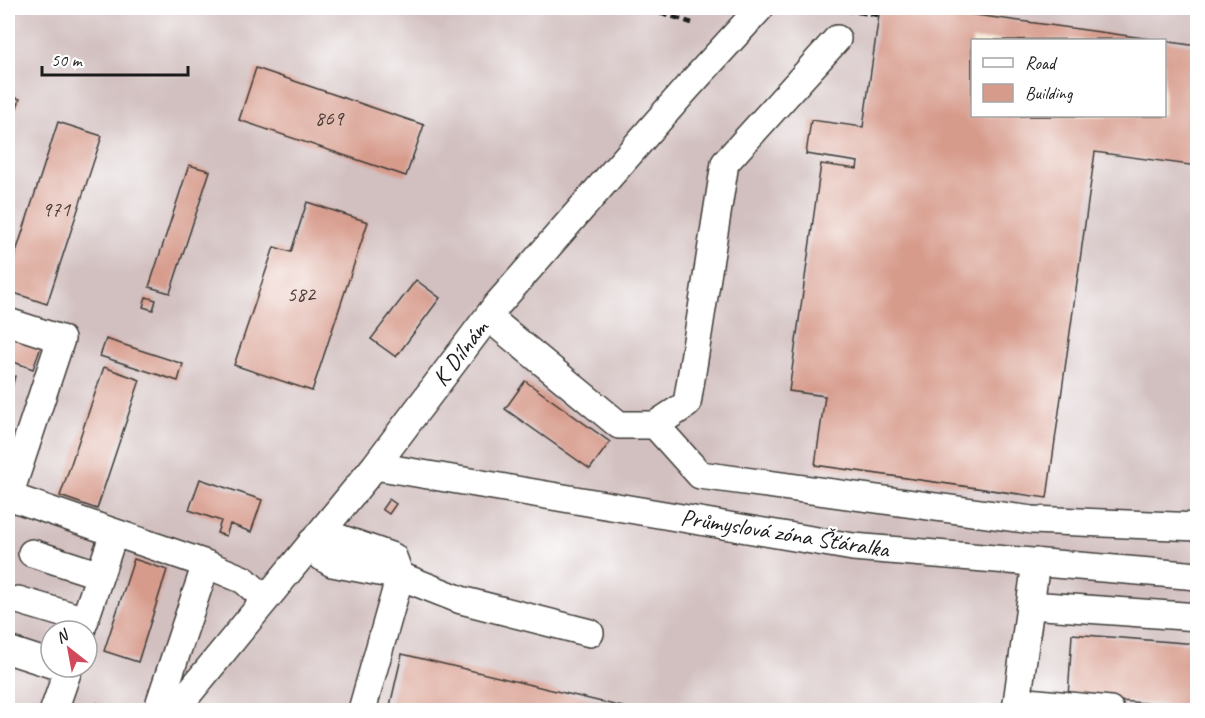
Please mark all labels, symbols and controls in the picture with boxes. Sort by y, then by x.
scale bar [42,39,188,77]
legend [971,39,1166,117]
text: 50 m [51,49,84,71]
text: Road [1025,52,1058,74]
text: Building [1025,82,1074,104]
house number: 869 [315,105,345,131]
house number: 971 [42,196,72,222]
house number: 582 [287,281,317,307]
street label: K Dílnám [425,312,496,392]
street label: Průmyslová zóna Šťáralka [679,502,893,564]
north arrow [39,619,99,679]
text: N [52,624,74,648]

